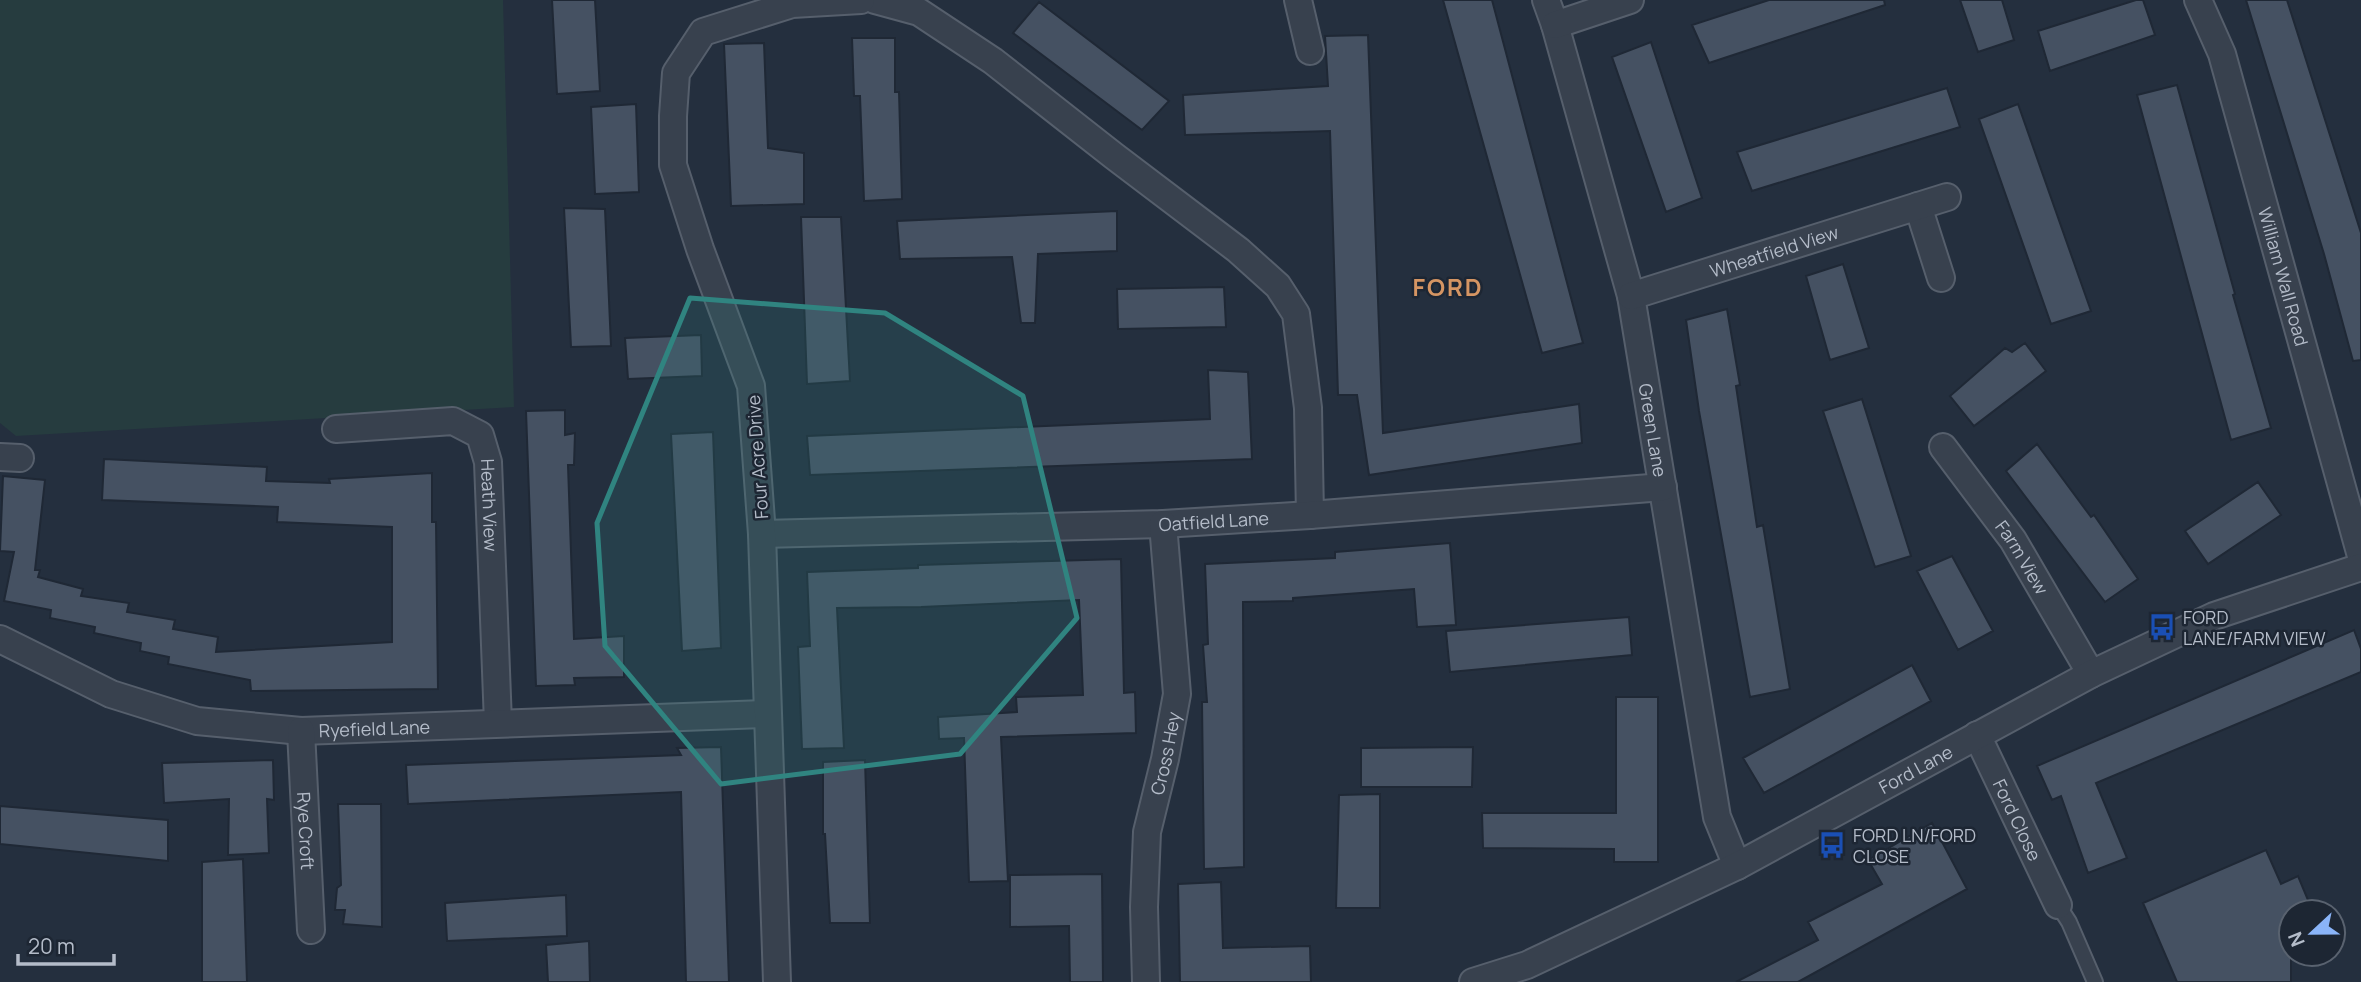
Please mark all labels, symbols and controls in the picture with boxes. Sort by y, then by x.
street label: William Wall Road [2253,204,2314,349]
street label: Wheatfield View [1707,220,1842,283]
district label: FORD [1412,270,1484,303]
street label: Green Lane [1634,382,1673,479]
street label: Four Acre Drive [741,394,773,520]
street label: Heath View [476,458,503,552]
street label: Oatfield Lane [1158,506,1270,536]
street label: Farm View [1990,515,2054,599]
place label: FORD LANE/FARM VIEW [2183,605,2326,650]
bus stop icon: FORD LANE/FARM VIEW [2147,612,2177,642]
street label: Cross Hey [1145,709,1186,797]
street label: Ryefield Lane [318,714,430,742]
street label: Ford Lane [1875,739,1957,799]
street label: Ford Close [1988,775,2047,865]
street label: Rye Croft [292,791,320,870]
place label: FORD LN/FORD CLOSE [1853,823,1976,868]
bus stop icon: FORD LN/FORD CLOSE [1817,830,1847,860]
north arrow [2277,898,2347,968]
scale bar [18,922,114,966]
text: N [2282,928,2311,951]
text: 20 m [28,932,75,960]

